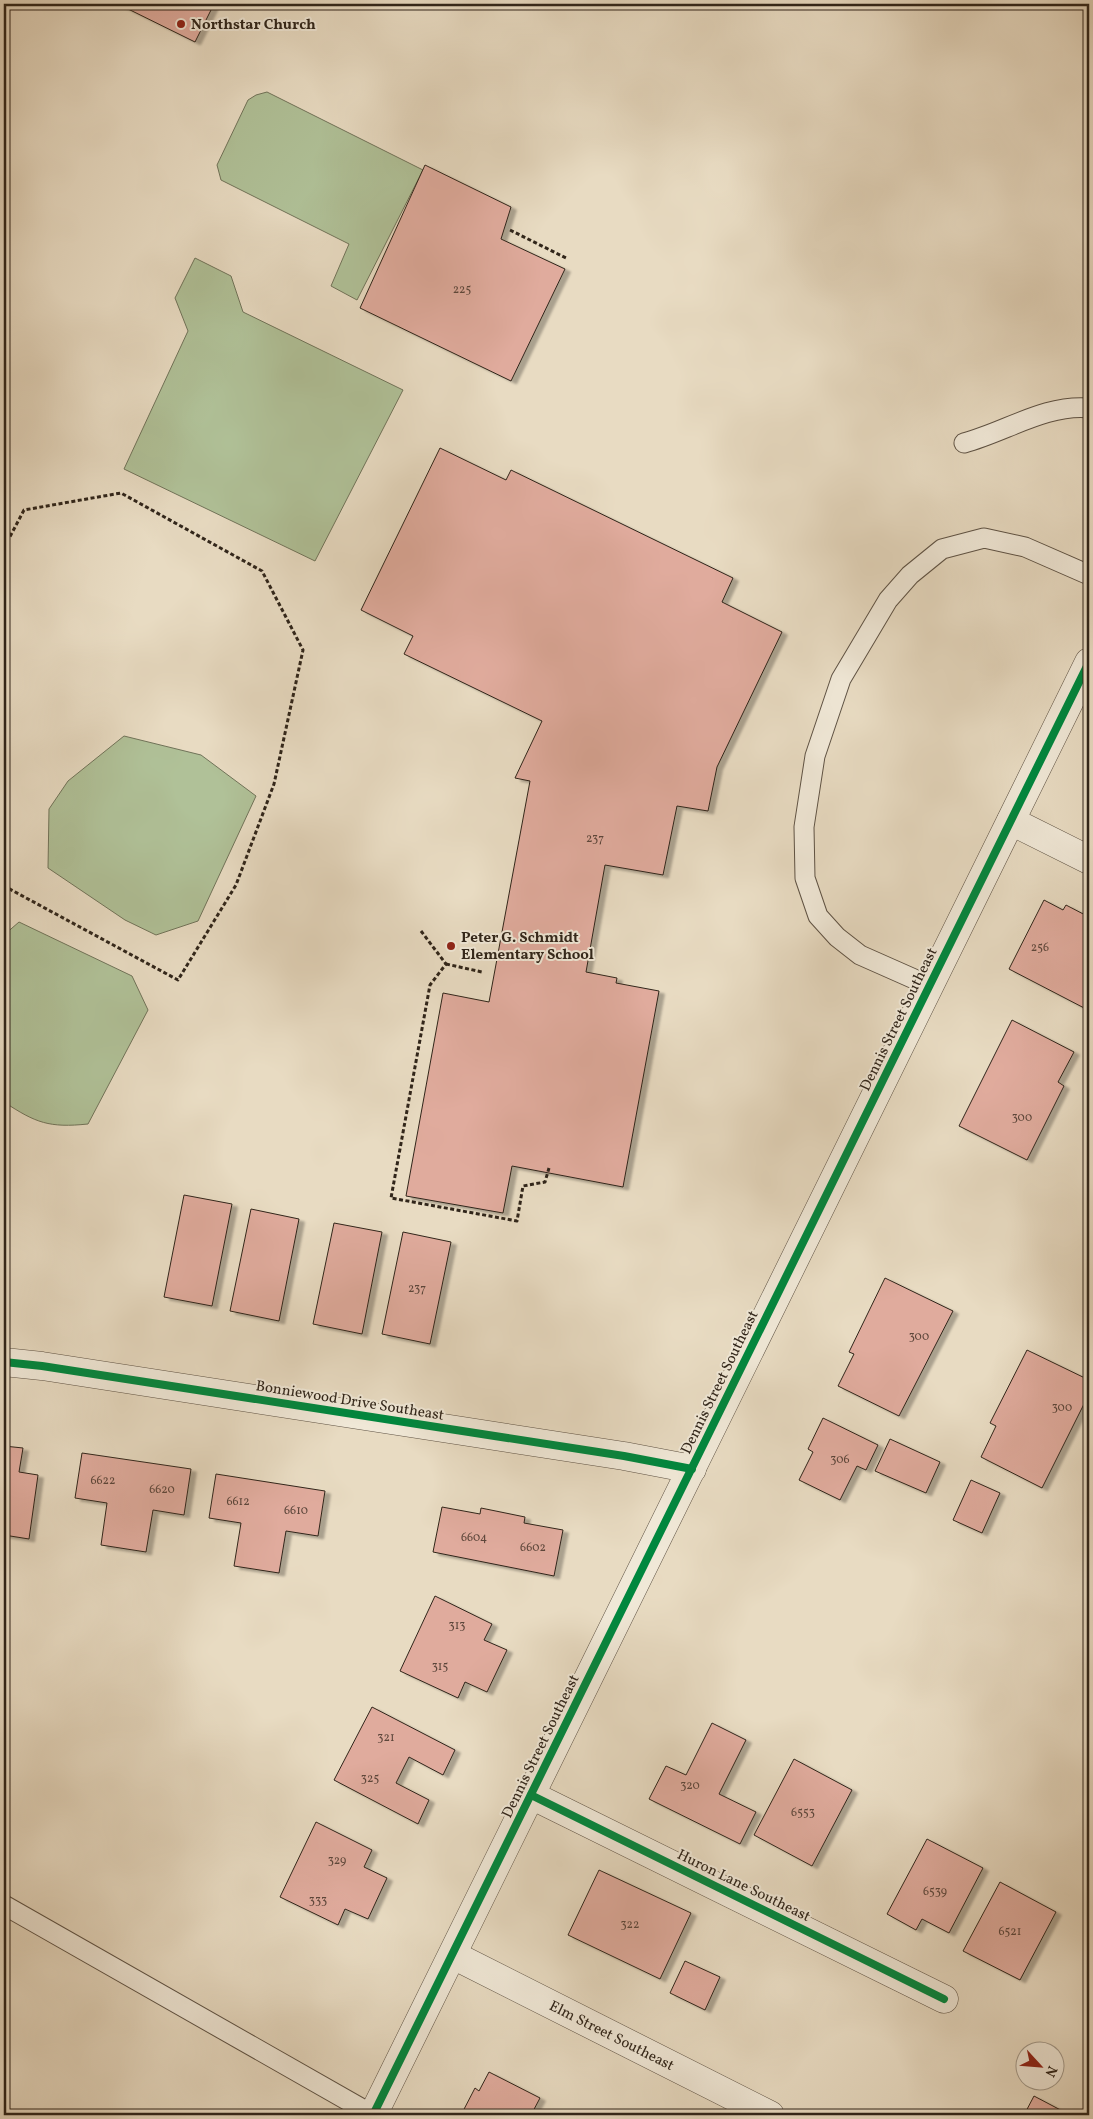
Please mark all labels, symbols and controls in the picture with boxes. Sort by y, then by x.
place label: Northstar Church [191,15,316,36]
marker: Northstar Church [175,18,187,30]
house number: 225 [453,282,472,298]
house number: 237 [586,831,604,847]
place label: Peter G. Schmidt Elementary School [461,928,594,966]
marker: Peter G. Schmidt Elementary School [445,940,457,952]
house number: 256 [1031,940,1049,956]
street label: Dennis Street Southeast [855,944,943,1095]
house number: 300 [1012,1110,1032,1126]
house number: 237 [408,1281,426,1297]
street label: Dennis Street Southeast [676,1307,764,1458]
house number: 300 [909,1329,929,1345]
street label: Bonniewood Drive Southeast [254,1376,445,1427]
house number: 300 [1052,1400,1072,1416]
house number: 306 [830,1452,850,1468]
house number: 6622 [90,1473,116,1489]
house number: 6620 [149,1482,175,1498]
house number: 6612 [226,1494,250,1510]
house number: 6610 [284,1503,308,1519]
house number: 6604 [461,1530,487,1546]
house number: 6602 [520,1540,546,1556]
house number: 313 [449,1618,465,1634]
house number: 315 [432,1659,449,1675]
street label: Dennis Street Southeast [497,1671,585,1822]
house number: 321 [377,1730,395,1746]
house number: 325 [361,1771,379,1787]
house number: 320 [680,1778,700,1794]
house number: 6553 [791,1805,815,1821]
street label: Huron Lane Southeast [673,1845,814,1928]
house number: 329 [328,1853,346,1869]
house number: 6539 [923,1884,947,1900]
house number: 333 [309,1893,327,1909]
house number: 322 [620,1917,640,1933]
house number: 6521 [999,1924,1021,1940]
street label: Elm Street Southeast [545,1996,677,2077]
north arrow [1016,2042,1066,2092]
text: N [1040,2062,1061,2080]

